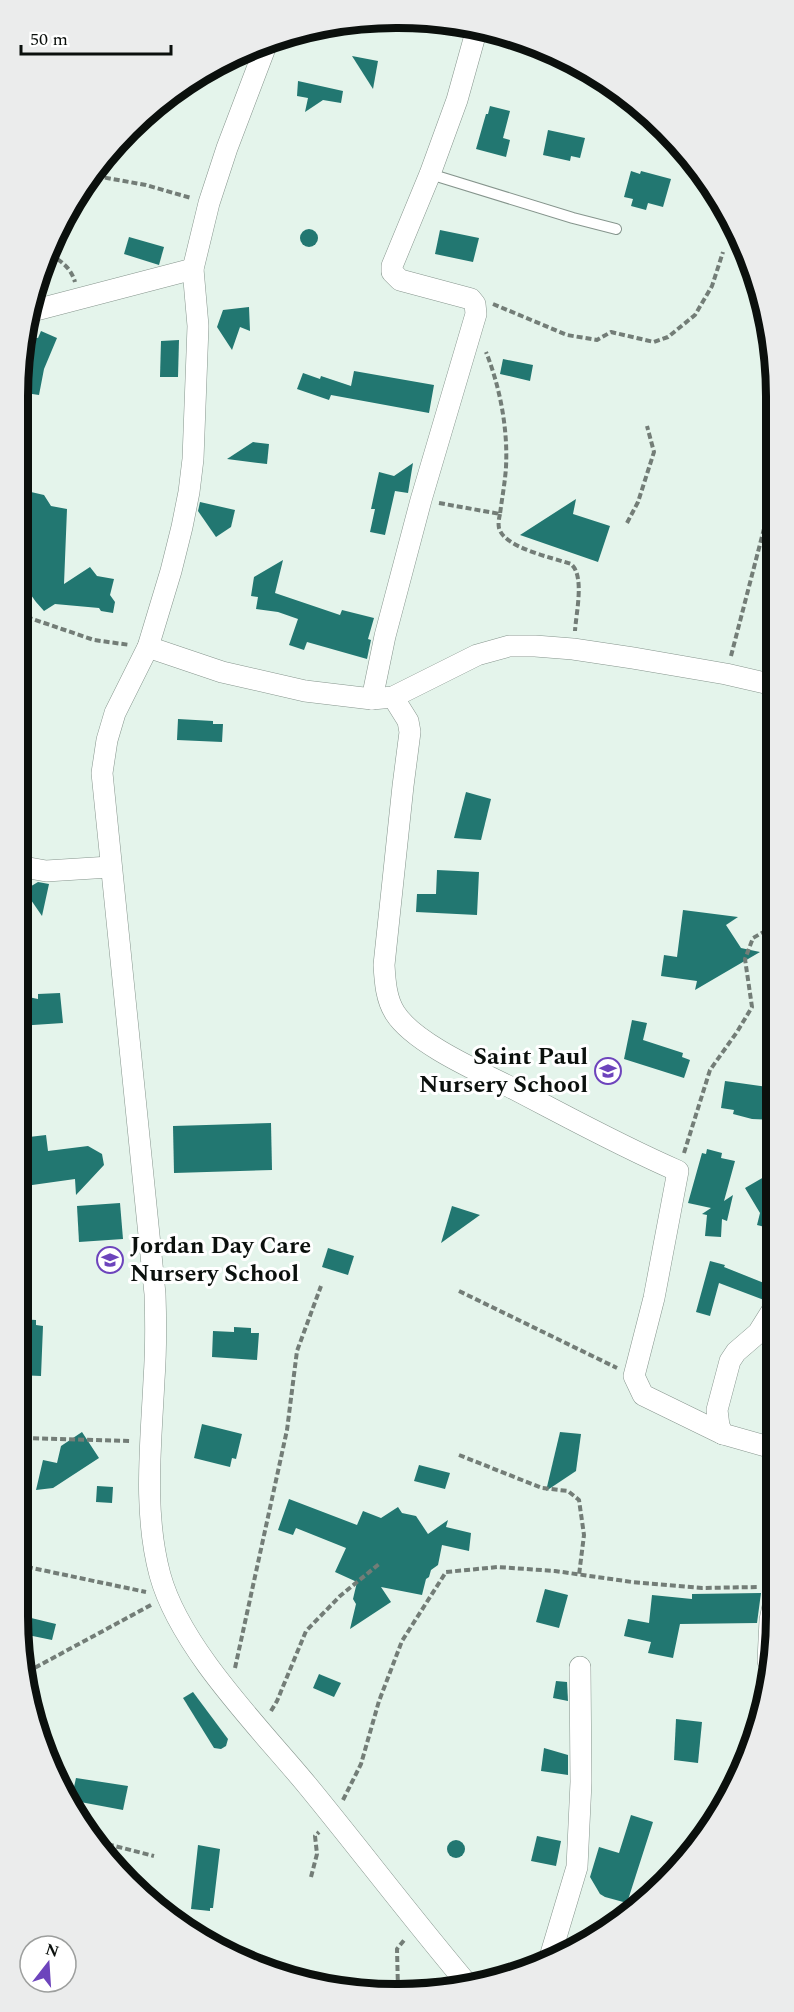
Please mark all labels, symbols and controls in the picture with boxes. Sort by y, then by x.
scale bar [21,18,171,56]
text: 50 m [30,26,68,53]
place label: Saint Paul Nursery School [419,1039,588,1103]
school or university icon: Saint Paul Nursery School [593,1056,623,1086]
place label: Jordan Day Care Nursery School [130,1228,311,1292]
school or university icon: Jordan Day Care Nursery School [95,1245,125,1275]
north arrow [18,1934,78,1994]
text: N [42,1937,62,1964]

